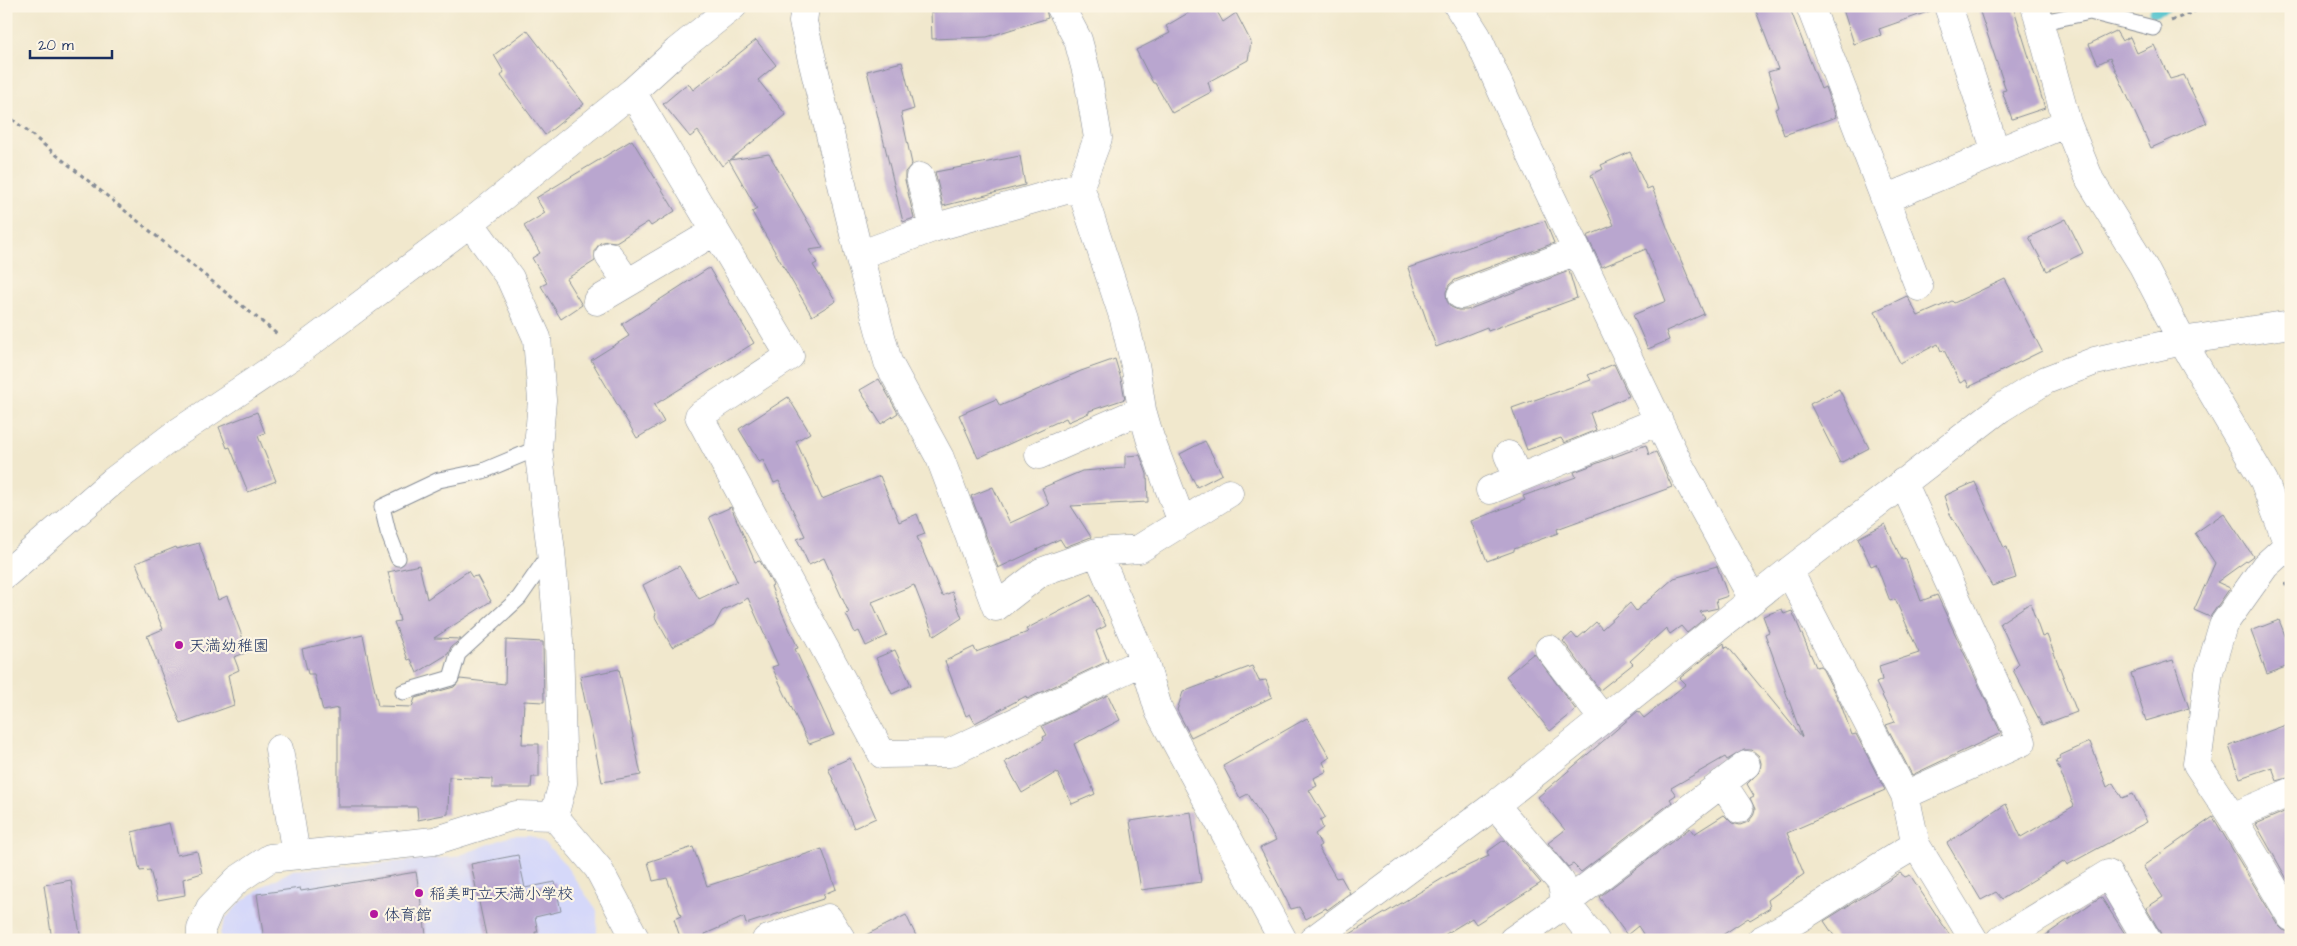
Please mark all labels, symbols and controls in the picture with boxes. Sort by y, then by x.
scale bar [30,28,112,60]
text: 20 m [38,35,74,56]
place label: 天満幼稚園 [189,635,269,657]
marker: 天満幼稚園 [173,639,185,651]
place label: 稲美町立天満小学校 [429,883,573,905]
marker: 稲美町立天満小学校 [413,887,425,899]
place label: 体育館 [384,904,432,926]
marker: 体育館 [368,908,380,920]

